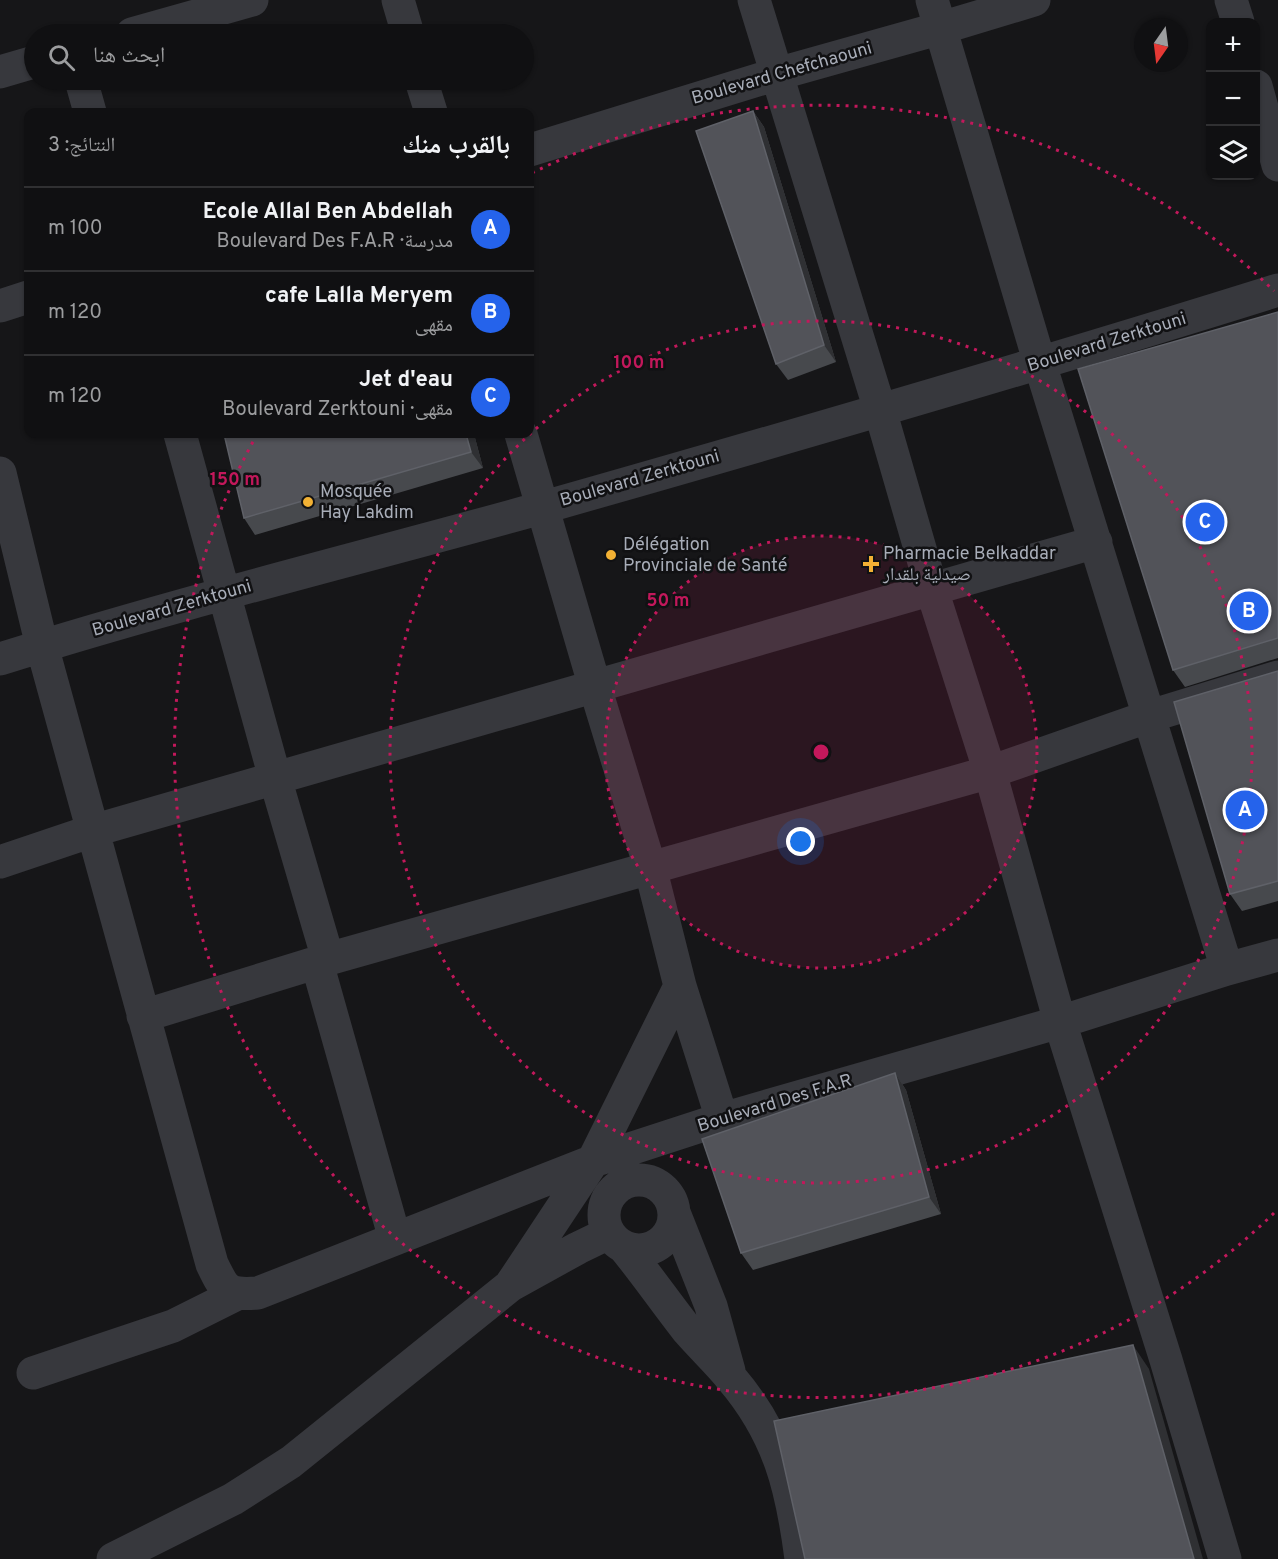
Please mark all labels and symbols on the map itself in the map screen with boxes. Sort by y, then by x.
north arrow [1134,18,1188,72]
street label: Boulevard Chefchaouni [689,37,875,111]
street label: Boulevard Zerktouni [1025,308,1189,378]
text: 100 m [613,352,665,375]
street label: Boulevard Zerktouni [558,445,722,513]
text: 150 m [210,469,260,492]
place label: Mosquée Hay Lakdim [320,481,414,525]
marker: Mosquée Hay Lakdim [301,495,315,509]
pin: C [1186,500,1224,544]
place label: Délégation Provinciale de Santé [623,534,787,578]
place label: Pharmacie Belkaddar صيدلية بلقدار [882,543,1056,587]
marker: Délégation Provinciale de Santé [604,548,618,562]
marker: Pharmacie Belkaddar صيدلية بلقدار [864,557,878,571]
street label: Boulevard Zerktouni [90,575,254,643]
pin: B [1230,588,1268,634]
text: 50 m [646,590,690,613]
centre of rings [811,742,831,762]
pin: A [1226,788,1264,832]
your location [786,827,815,856]
street label: Boulevard Des F.A.R [695,1070,855,1138]

